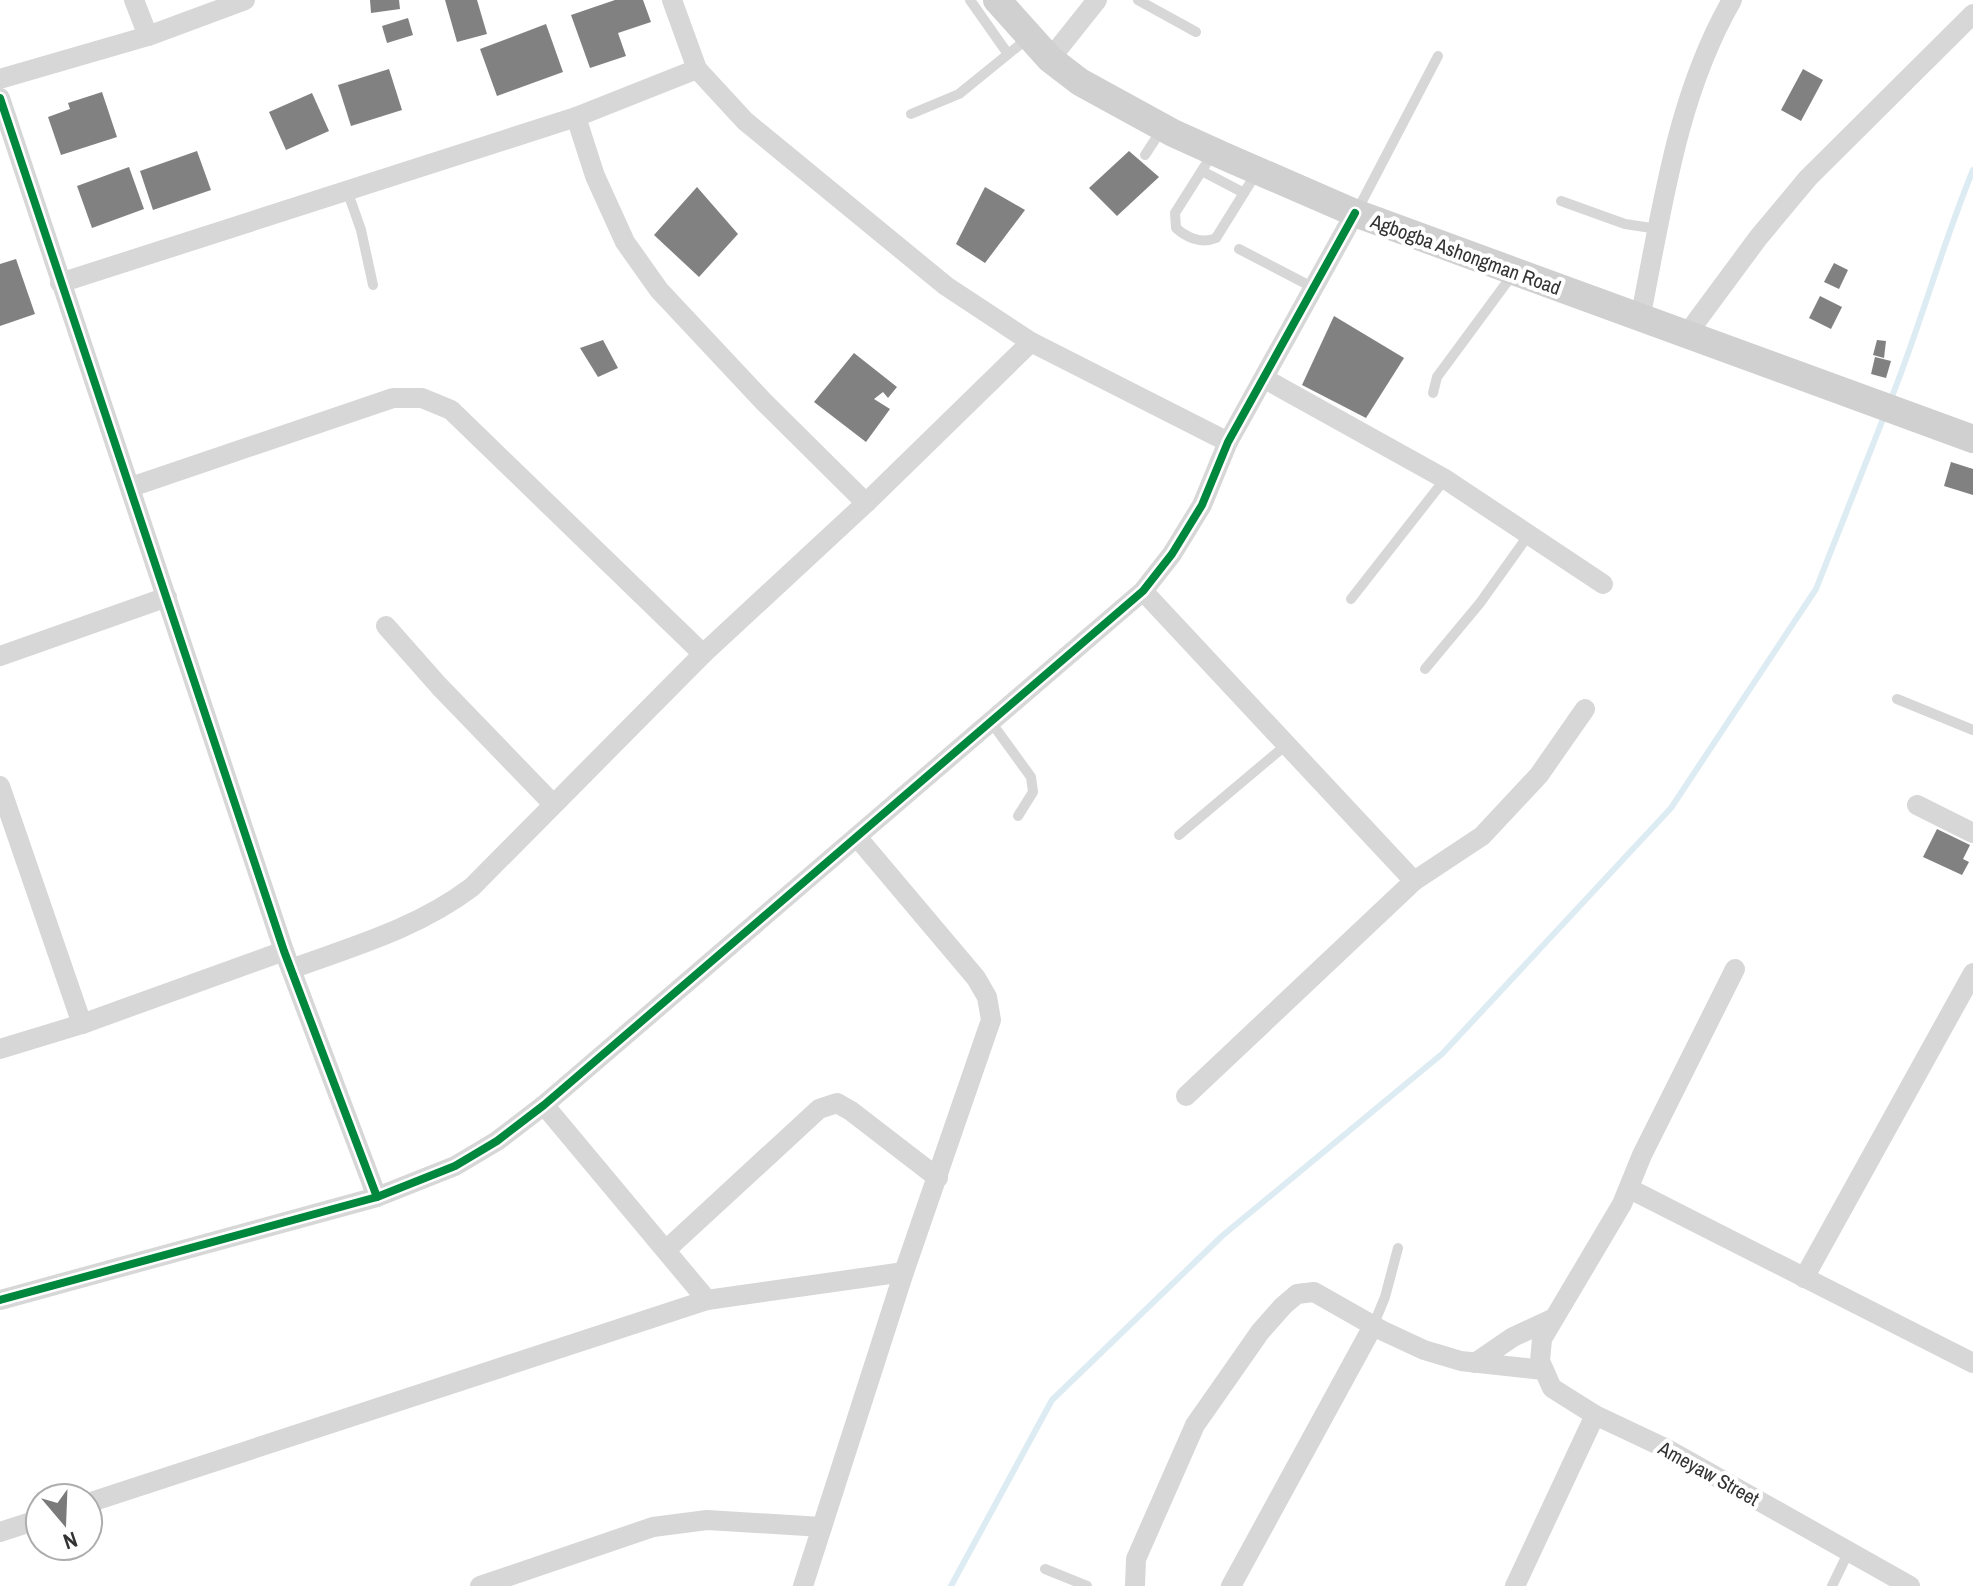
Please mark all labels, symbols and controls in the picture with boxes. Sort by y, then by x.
street label: Agbogba Ashongman Road [1366,207,1565,301]
street label: Ameyaw Street [1653,1434,1765,1512]
north arrow [24,1482,104,1562]
text: N [59,1525,82,1557]

